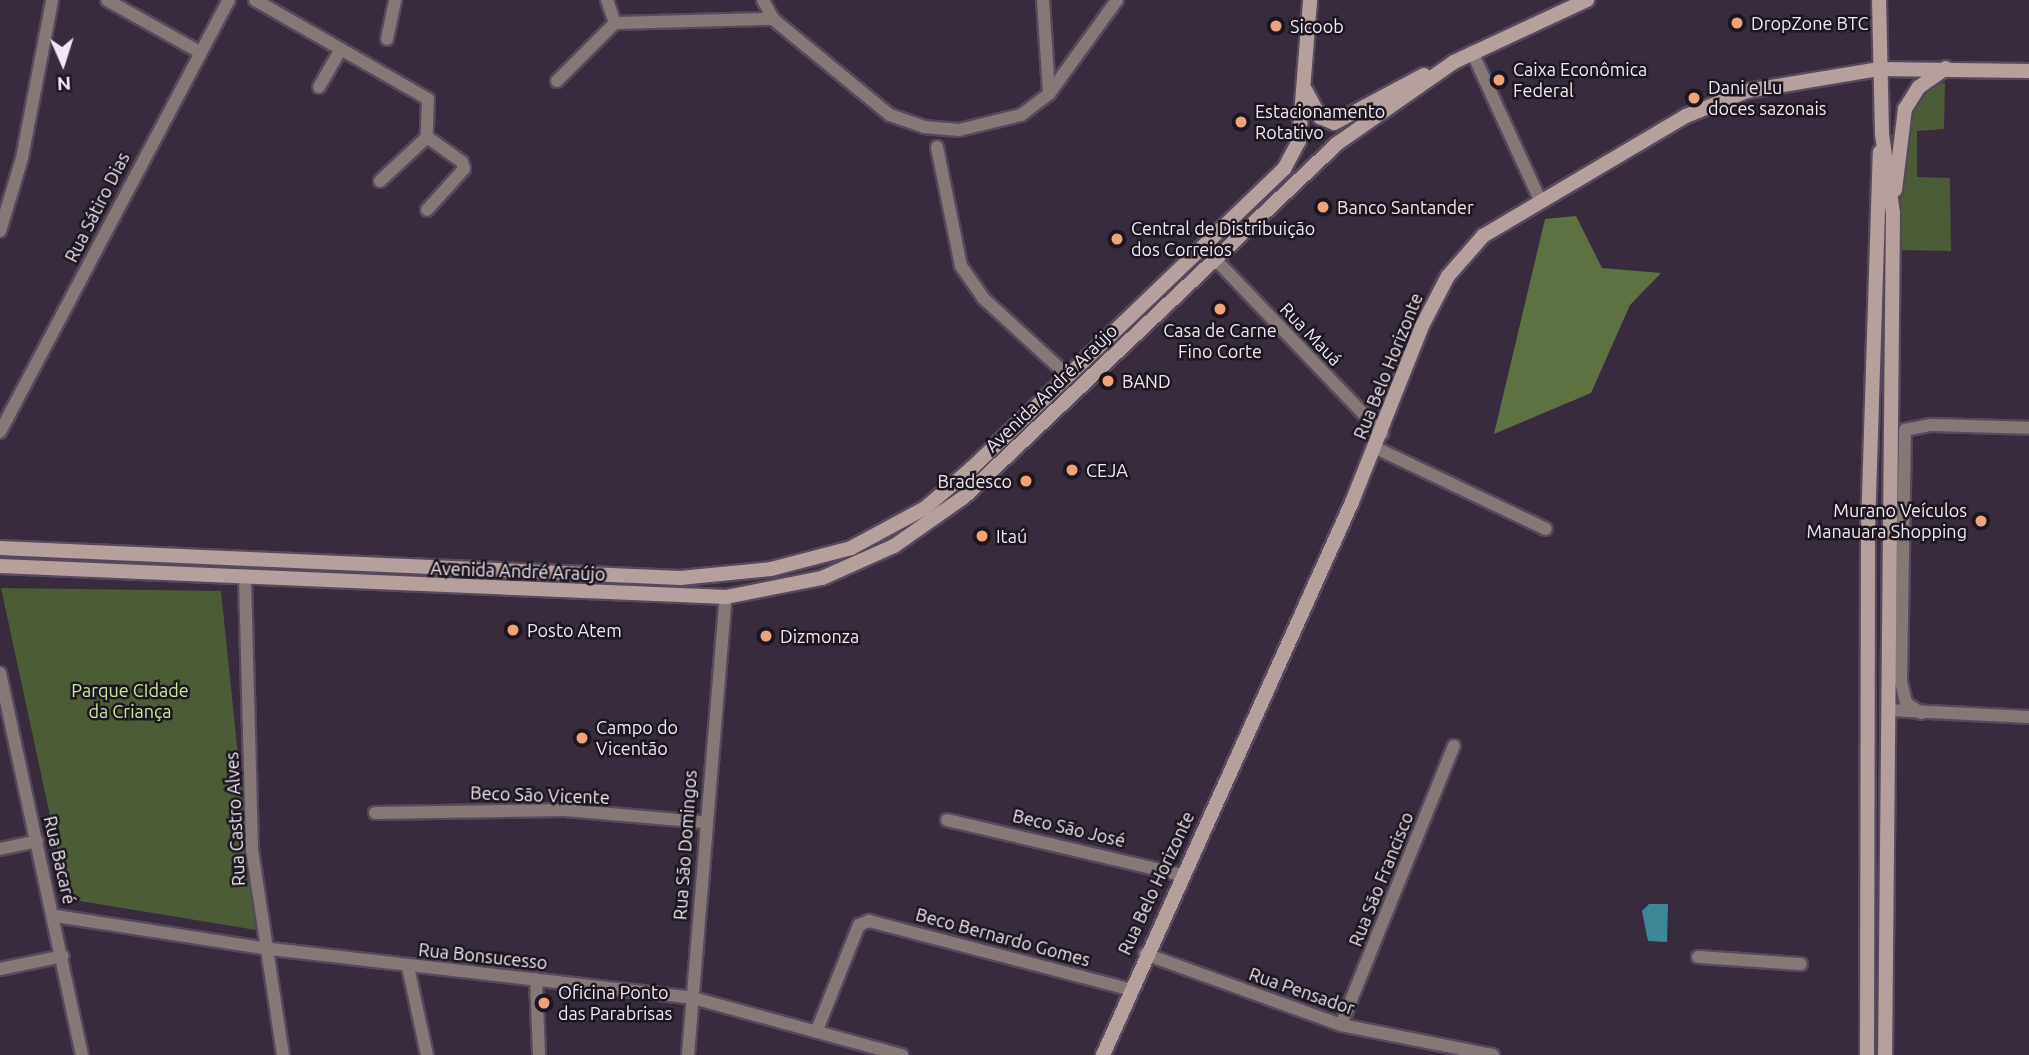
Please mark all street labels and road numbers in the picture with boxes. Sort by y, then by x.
street label: Rua Sátiro Dias [60,148,134,266]
street label: Rua Belo Horizonte [1349,290,1427,442]
street label: Rua Mauá [1276,298,1346,370]
street label: Avenida André Araújo [981,319,1121,457]
street label: Avenida André Araújo [430,557,606,585]
street label: Rua Castro Alves [221,751,249,887]
street label: Rua São Domingos [669,769,701,921]
street label: Beco São Vicente [470,782,610,808]
street label: Beco São José [1011,805,1127,851]
street label: Rua Belo Horizonte [1113,808,1199,958]
street label: Rua São Francisco [1344,809,1418,949]
street label: Rua Bacaré [39,814,81,906]
street label: Beco Bernardo Gomes [913,903,1093,971]
street label: Rua Bonsucesso [417,938,549,974]
street label: Rua Pensador [1246,963,1358,1019]

